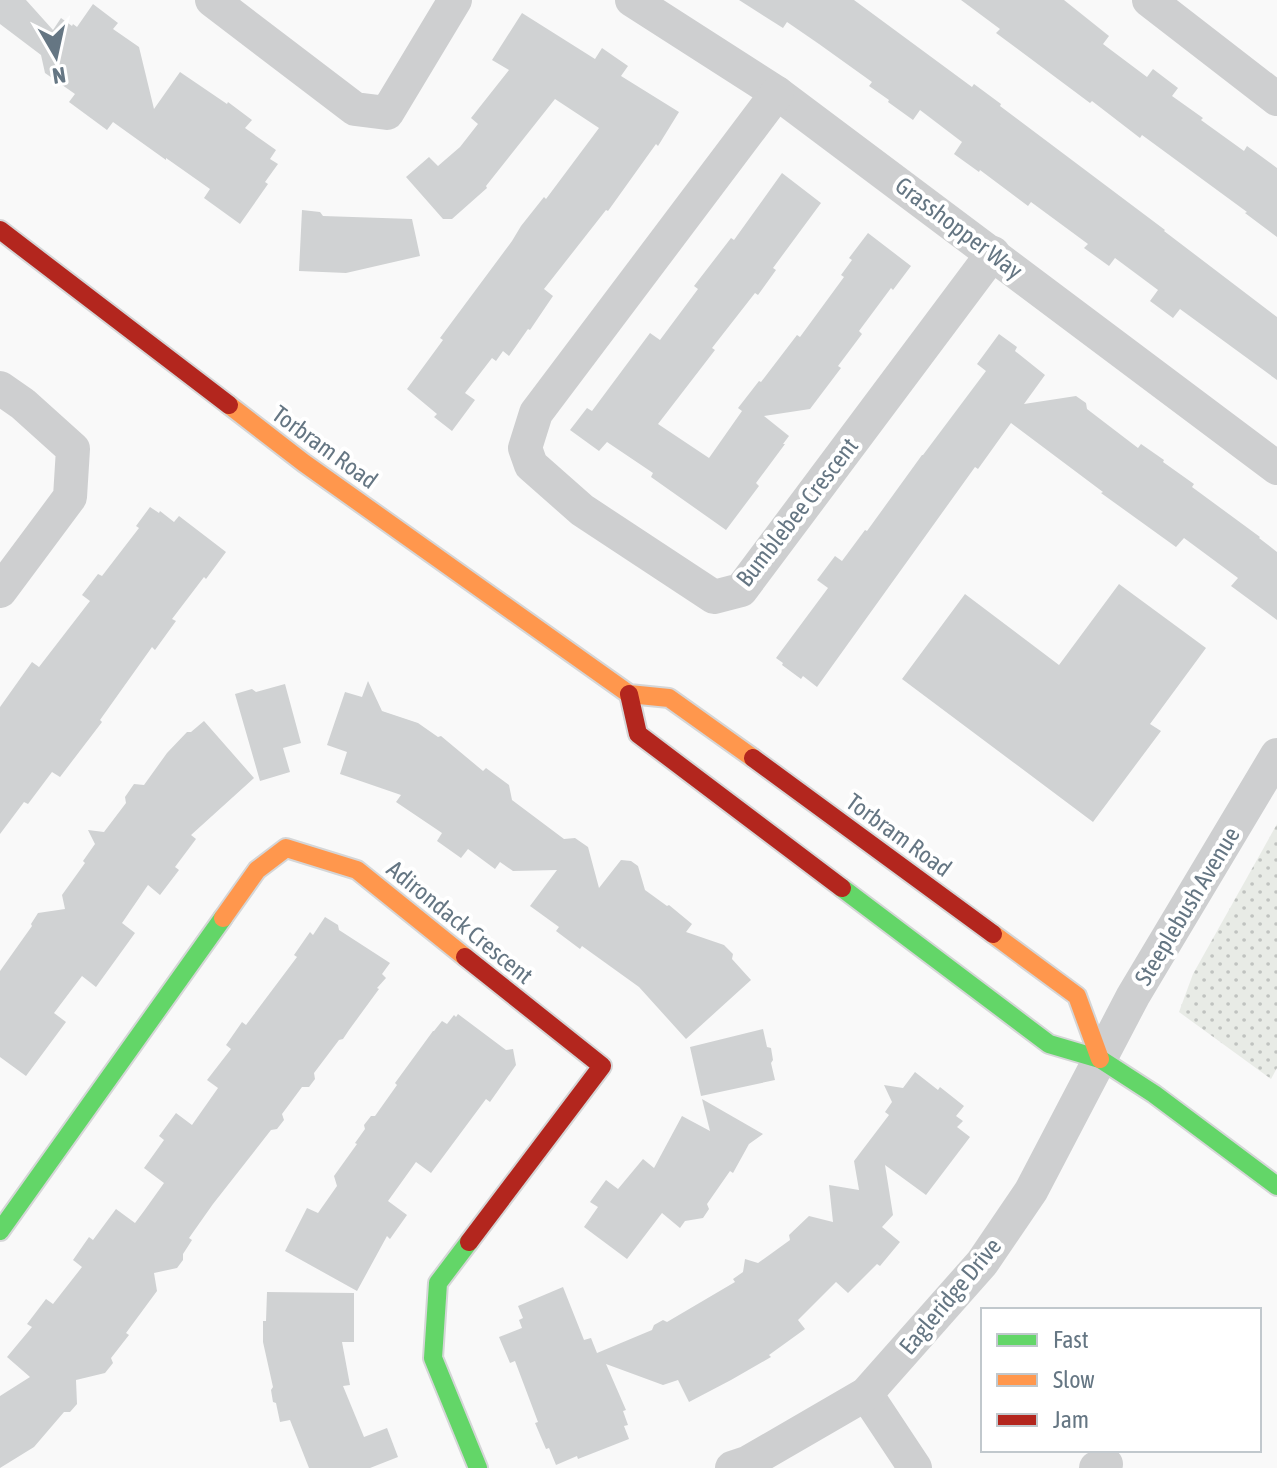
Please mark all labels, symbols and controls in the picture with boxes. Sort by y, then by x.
north arrow [16,16,96,96]
text: N [51,62,68,90]
street label: Grasshopper Way [890,171,1028,285]
street label: Torbram Road [267,400,383,494]
street label: Bumblebee Crescent [731,432,863,591]
street label: Torbram Road [841,788,957,882]
street label: Steeplebush Avenue [1129,822,1245,990]
street label: Adirondack Crescent [382,855,538,989]
street label: Eagleridge Drive [894,1232,1006,1360]
legend [981,1308,1261,1452]
text: Fast [1053,1326,1089,1353]
text: Slow [1053,1366,1095,1393]
text: Jam [1053,1406,1089,1433]

